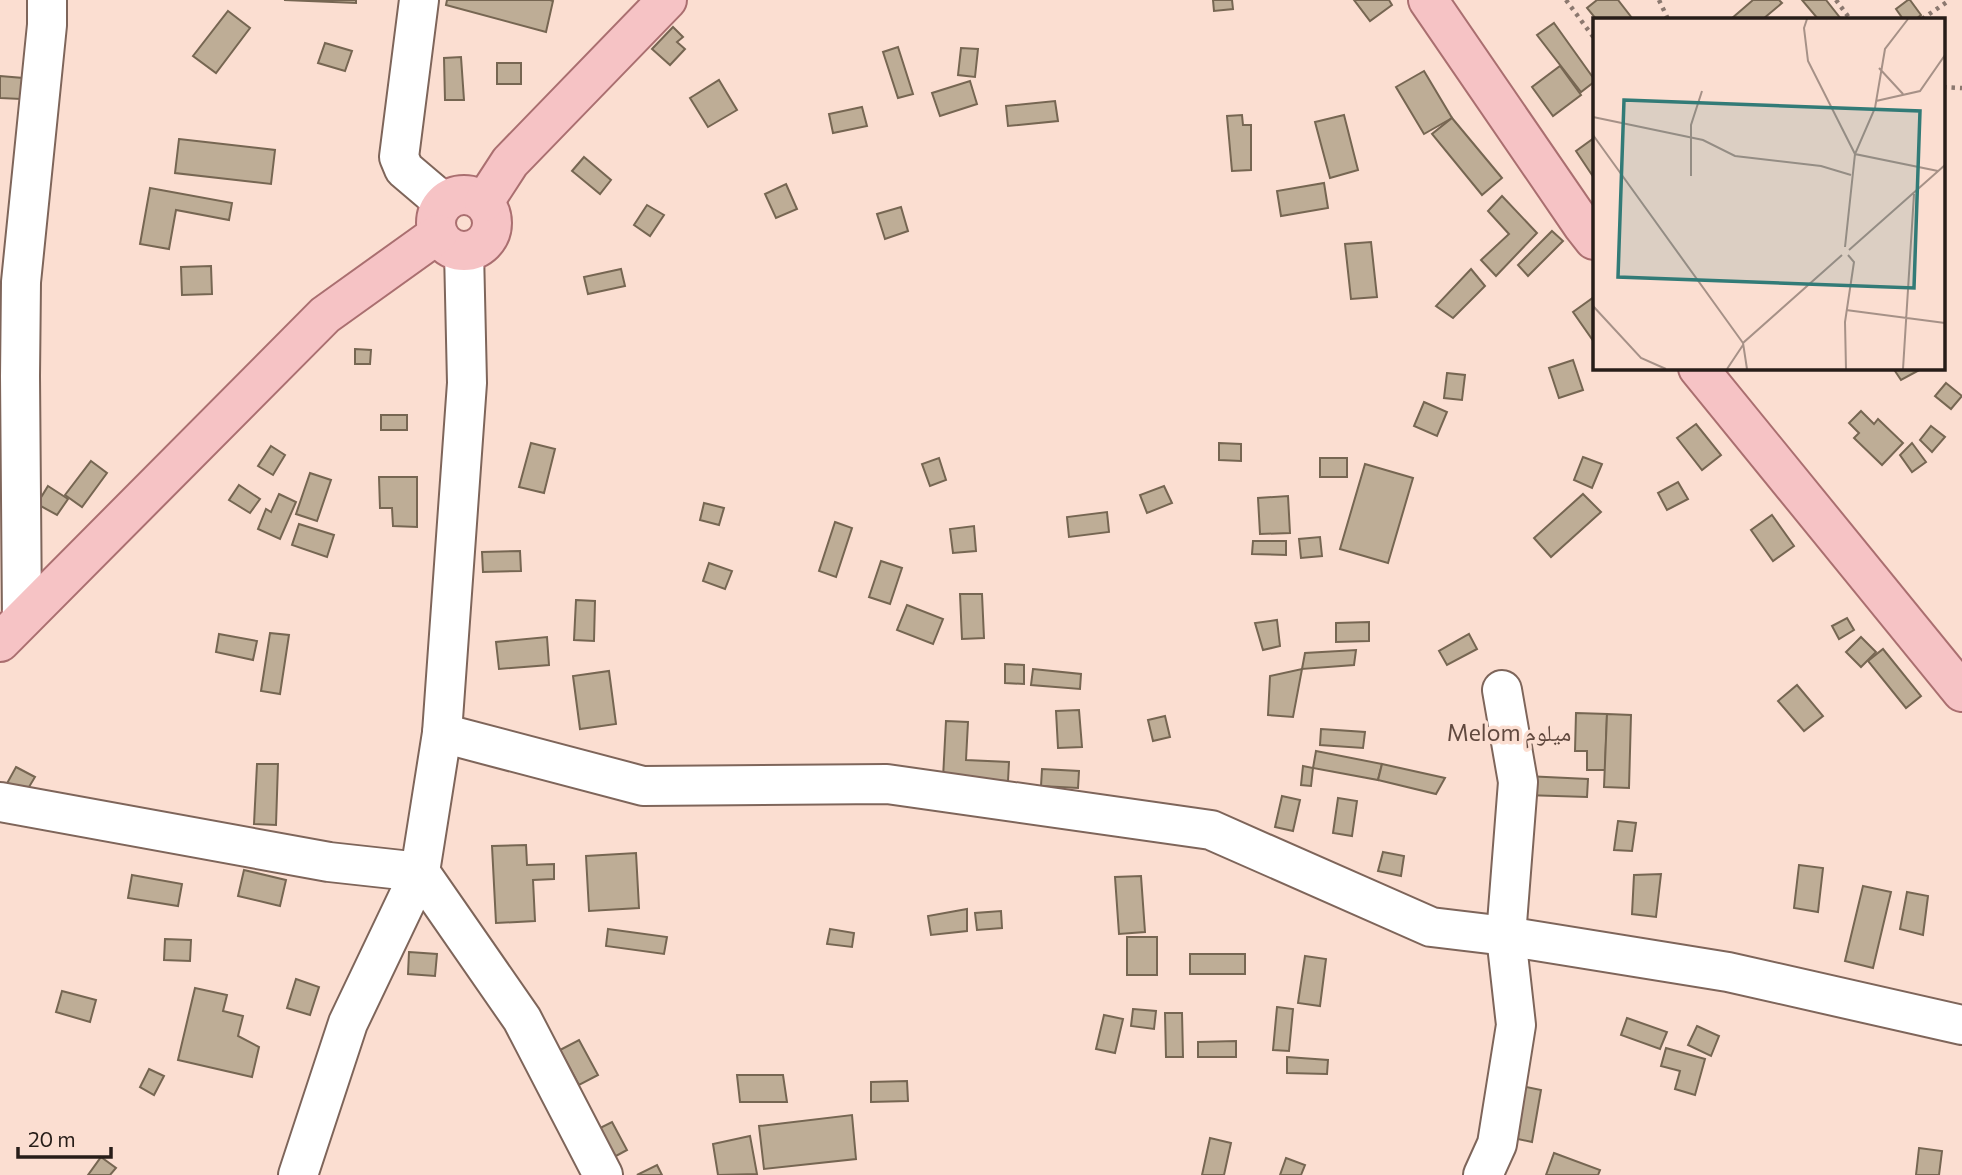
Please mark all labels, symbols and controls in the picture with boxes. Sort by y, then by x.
inset map [1593,18,1944,369]
district label: Melom ميلوم [1447,718,1571,749]
scale bar [18,1116,110,1160]
text: 20 m [28,1126,76,1151]

